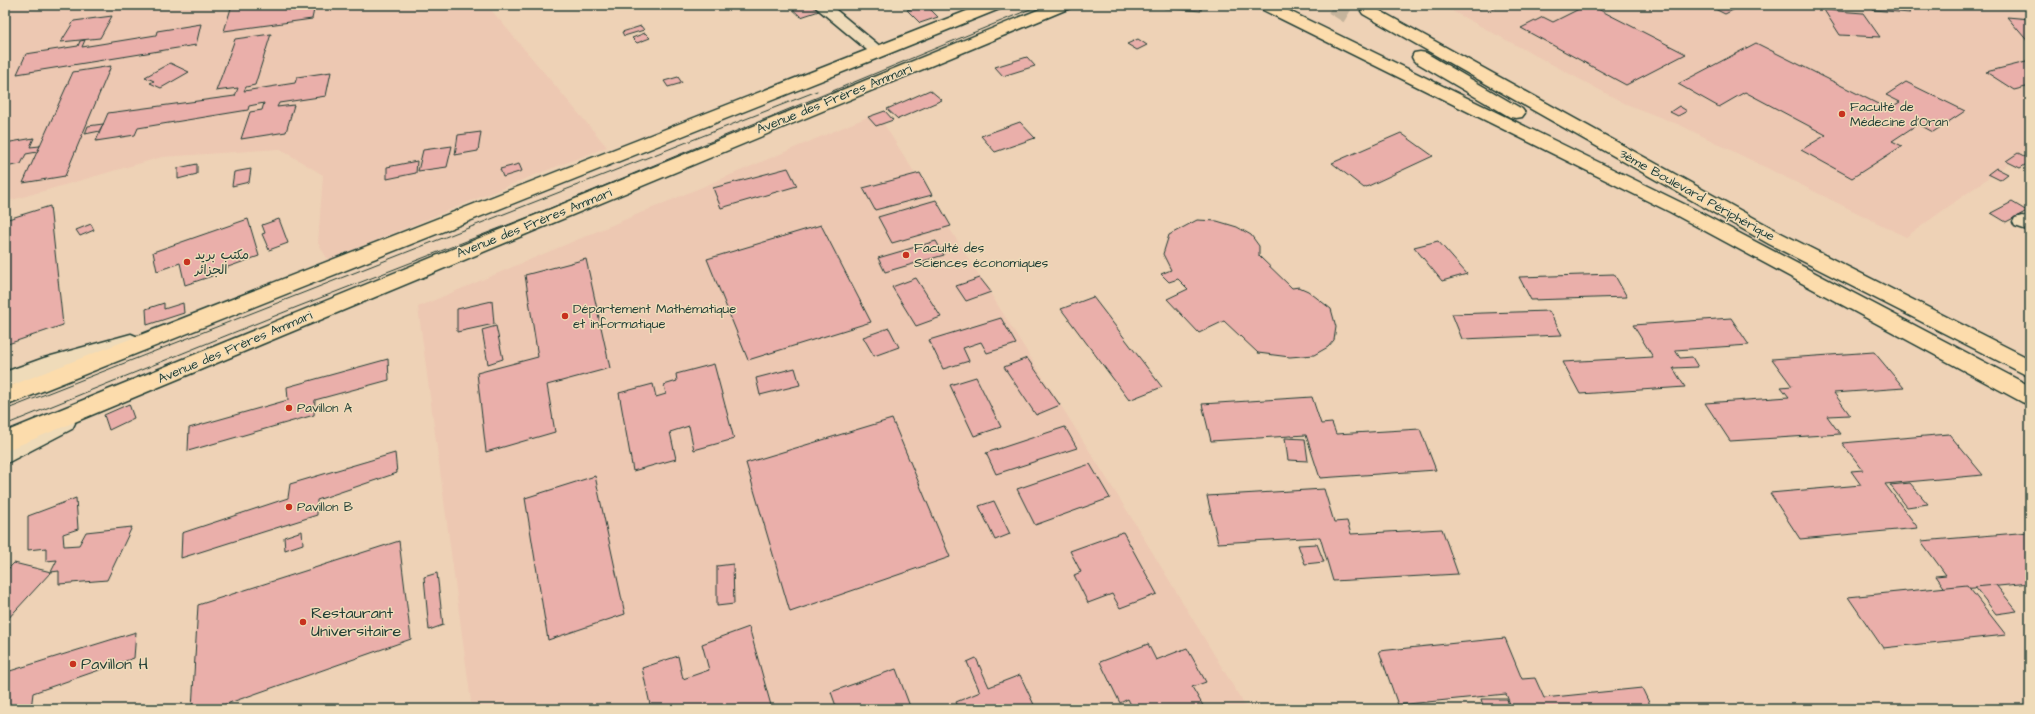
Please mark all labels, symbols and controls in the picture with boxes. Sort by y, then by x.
street label: Avenue des Frères Ammari [754,59,915,139]
place label: Faculté de Médecine d'Oran [1850,98,1949,131]
marker: Faculté de Médecine d'Oran [1837,109,1847,119]
street label: 3ème Boulevard Périphérique [1616,145,1778,245]
street label: Avenue des Frères Ammari [454,183,615,263]
place label: Faculté des Sciences économiques [914,239,1049,272]
place label: مكتب بريد الجزائر [194,246,249,279]
marker: Faculté des Sciences économiques [901,250,911,260]
marker: مكتب بريد الجزائر [182,257,192,267]
place label: Département Mathématique et informatique [573,300,736,333]
street label: Avenue des Frères Ammari [155,306,315,388]
marker: Département Mathématique et informatique [560,311,570,321]
place label: Pavillon A [297,399,353,417]
marker: Pavillon A [284,403,294,413]
place label: Pavillon B [297,498,353,516]
marker: Pavillon B [284,502,294,512]
place label: Restaurant Universitaire [311,602,402,642]
marker: Restaurant Universitaire [298,617,308,627]
place label: Pavillon H [81,653,149,675]
marker: Pavillon H [68,659,78,669]

